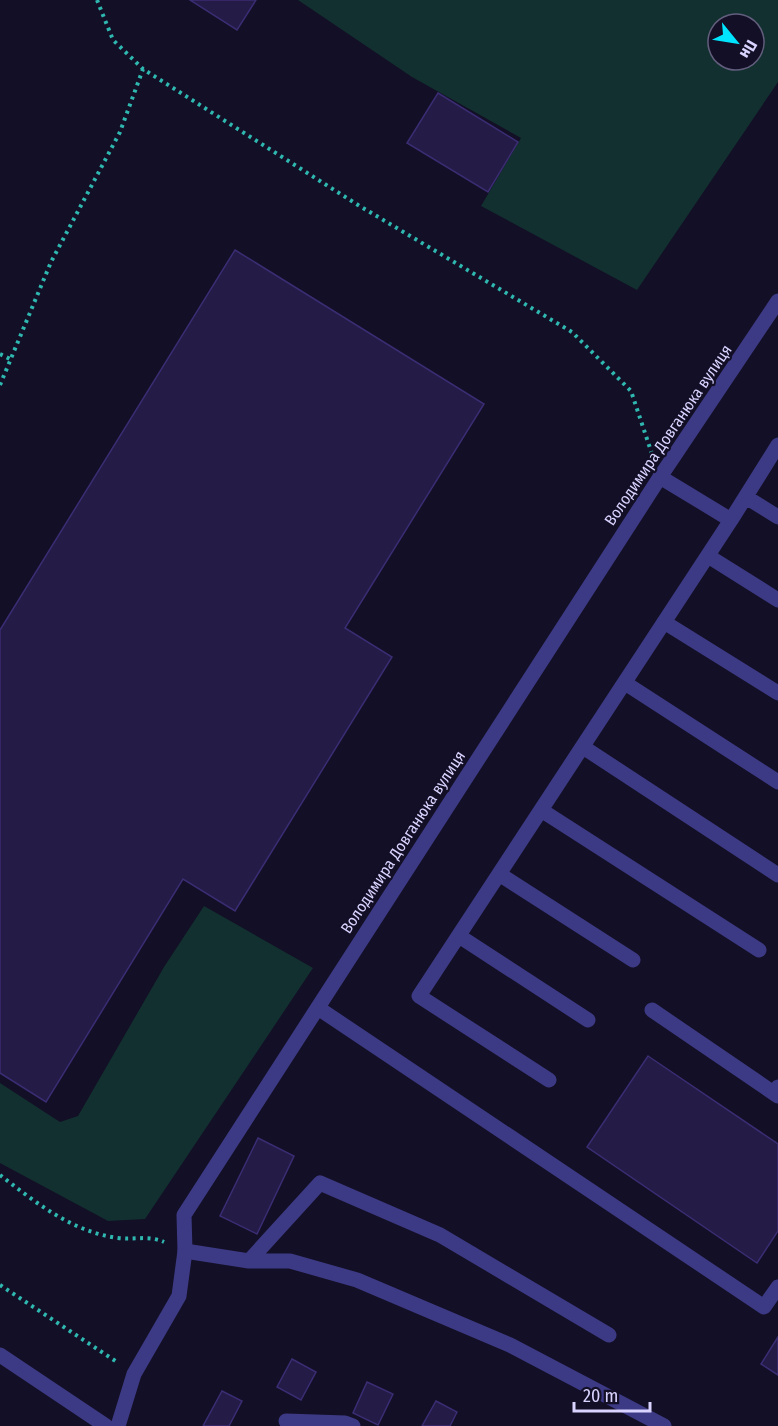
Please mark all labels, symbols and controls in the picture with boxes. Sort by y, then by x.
north arrow [706,12,766,72]
text: Пн [736,37,761,62]
street label: Володимира Довганюка вулиця [600,341,736,529]
street label: Володимира Довганюка вулиця [337,747,469,937]
scale bar [574,1375,650,1413]
text: 20 m [583,1385,618,1407]

